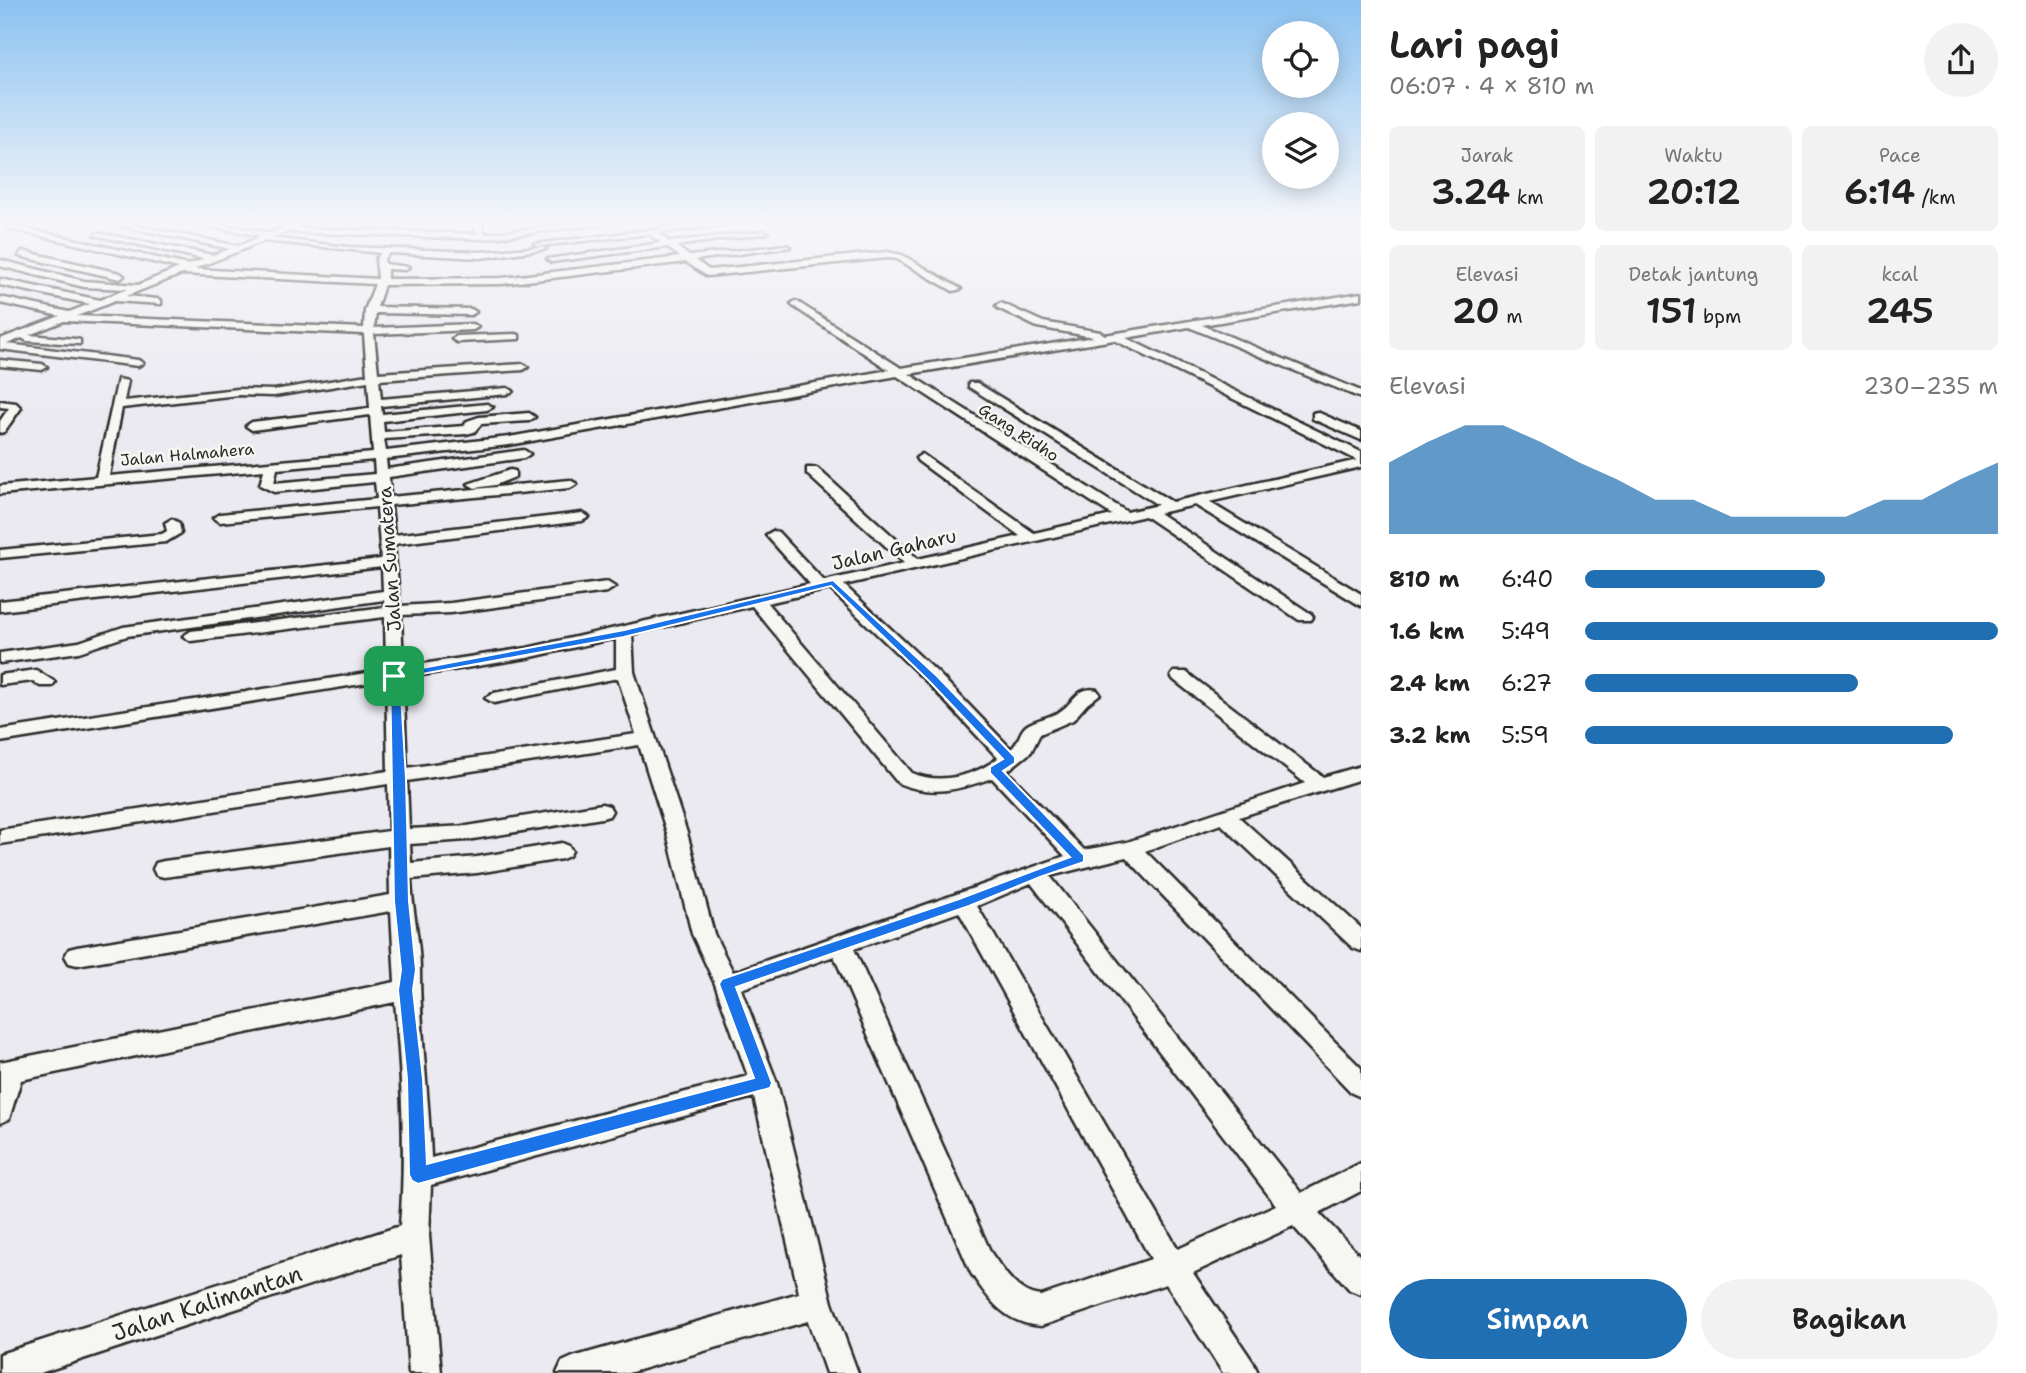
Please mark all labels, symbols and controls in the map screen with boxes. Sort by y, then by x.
text: Lari pagi [1389,19,1560,70]
map controls [1262,21,1339,189]
button: locate [1262,21,1339,98]
button: share [1924,23,1998,97]
text: 06:07 · 4 × 810 m [1389,71,1594,101]
button: layers [1262,112,1339,189]
text: Jarak [1461,143,1514,168]
text: Waktu [1664,143,1723,168]
text: Pace [1879,143,1921,168]
text: 3.24 [1431,168,1510,215]
text: 20:12 [1646,168,1741,215]
text: 6:14 [1844,168,1915,215]
text: km [1510,185,1544,210]
text: /km [1915,185,1956,210]
text: Elevasi [1455,262,1519,287]
text: Detak jantung [1628,262,1759,287]
text: kcal [1881,262,1918,287]
text: 20 [1452,287,1500,334]
text: 151 [1646,287,1697,334]
text: 245 [1866,287,1934,334]
text: m [1500,304,1523,329]
text: bpm [1697,304,1741,329]
text: Elevasi [1389,371,1466,401]
text: 230–235 m [1863,371,1998,401]
street label: Gang Ridho [975,399,1063,466]
street label: Jalan Halmahera [119,438,255,471]
street label: Jalan Sumatera [372,486,407,632]
street label: Jalan Gaharu [829,523,959,576]
text: 810 m [1389,564,1459,594]
text: 6:40 [1501,564,1553,594]
text: 1.6 km [1389,616,1464,646]
text: 5:49 [1501,616,1550,646]
pin [364,646,424,706]
icon: arrive [375,657,413,695]
text: 2.4 km [1389,668,1470,698]
text: 6:27 [1501,668,1552,698]
text: 3.2 km [1389,720,1471,750]
text: 5:59 [1501,720,1549,750]
street label: Jalan Kalimantan [108,1258,306,1348]
button: Simpan [1389,1279,1687,1359]
button: Bagikan [1701,1279,1998,1359]

